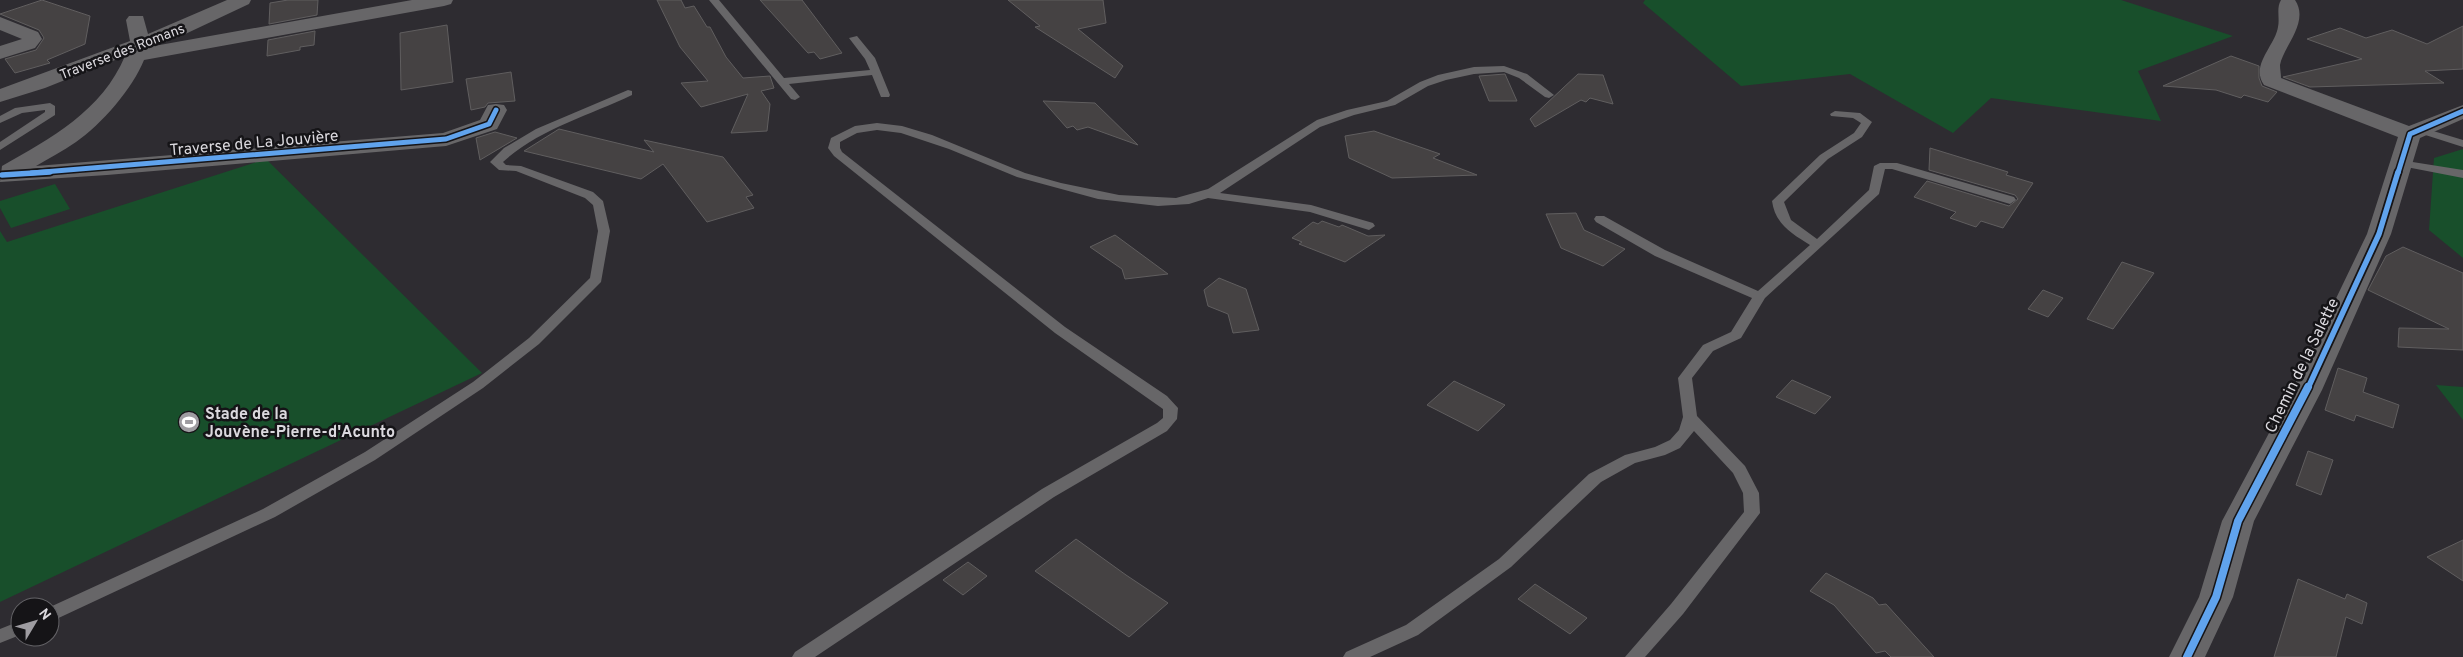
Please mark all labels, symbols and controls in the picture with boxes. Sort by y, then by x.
street label: Traverse des Romans [58,21,187,84]
street label: Traverse de La Jouvière [169,127,339,161]
street label: Chemin de la Salette [2261,295,2344,437]
place label: Stade de la Jouvène-Pierre-d'Acunto [205,405,395,443]
sports icon: Stade de la Jouvène-Pierre-d'Acunto [177,410,201,434]
north arrow [10,597,60,647]
text: N [34,606,54,624]

